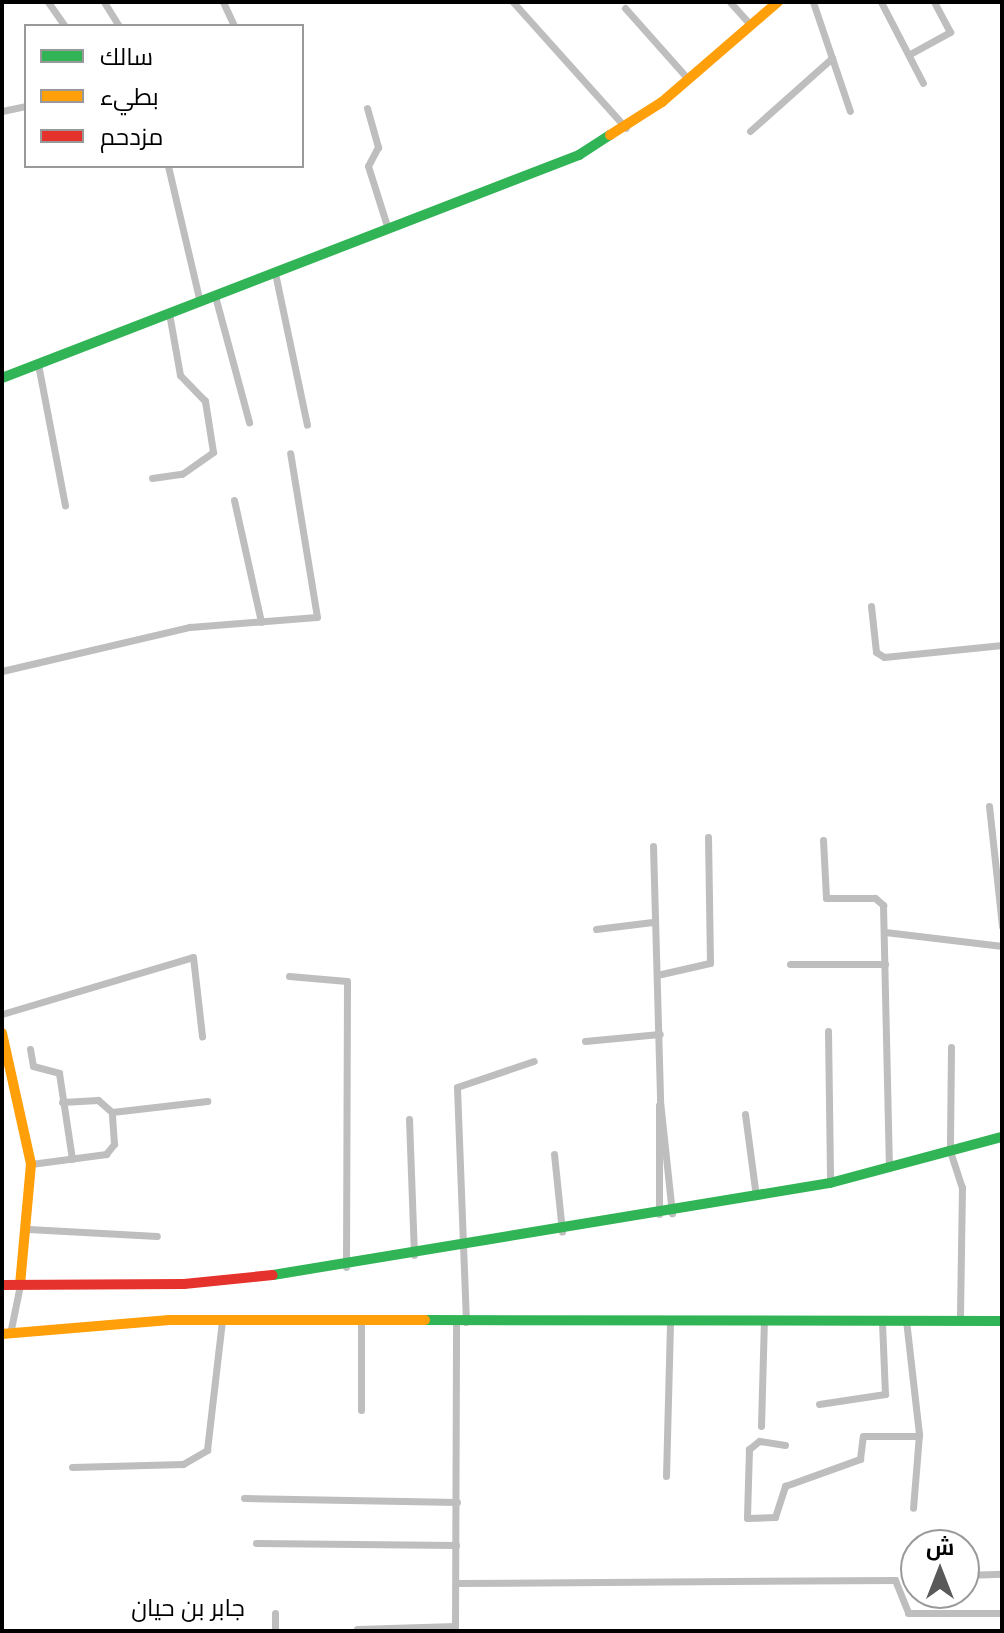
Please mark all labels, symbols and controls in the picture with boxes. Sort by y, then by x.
legend [24,24,304,168]
text: سالك [100,41,153,71]
text: بطيء [100,81,159,111]
text: مزدحم [100,121,163,151]
north arrow [900,1529,980,1609]
text: ش [926,1533,954,1561]
district label: جابر بن حيان [131,1594,245,1622]

